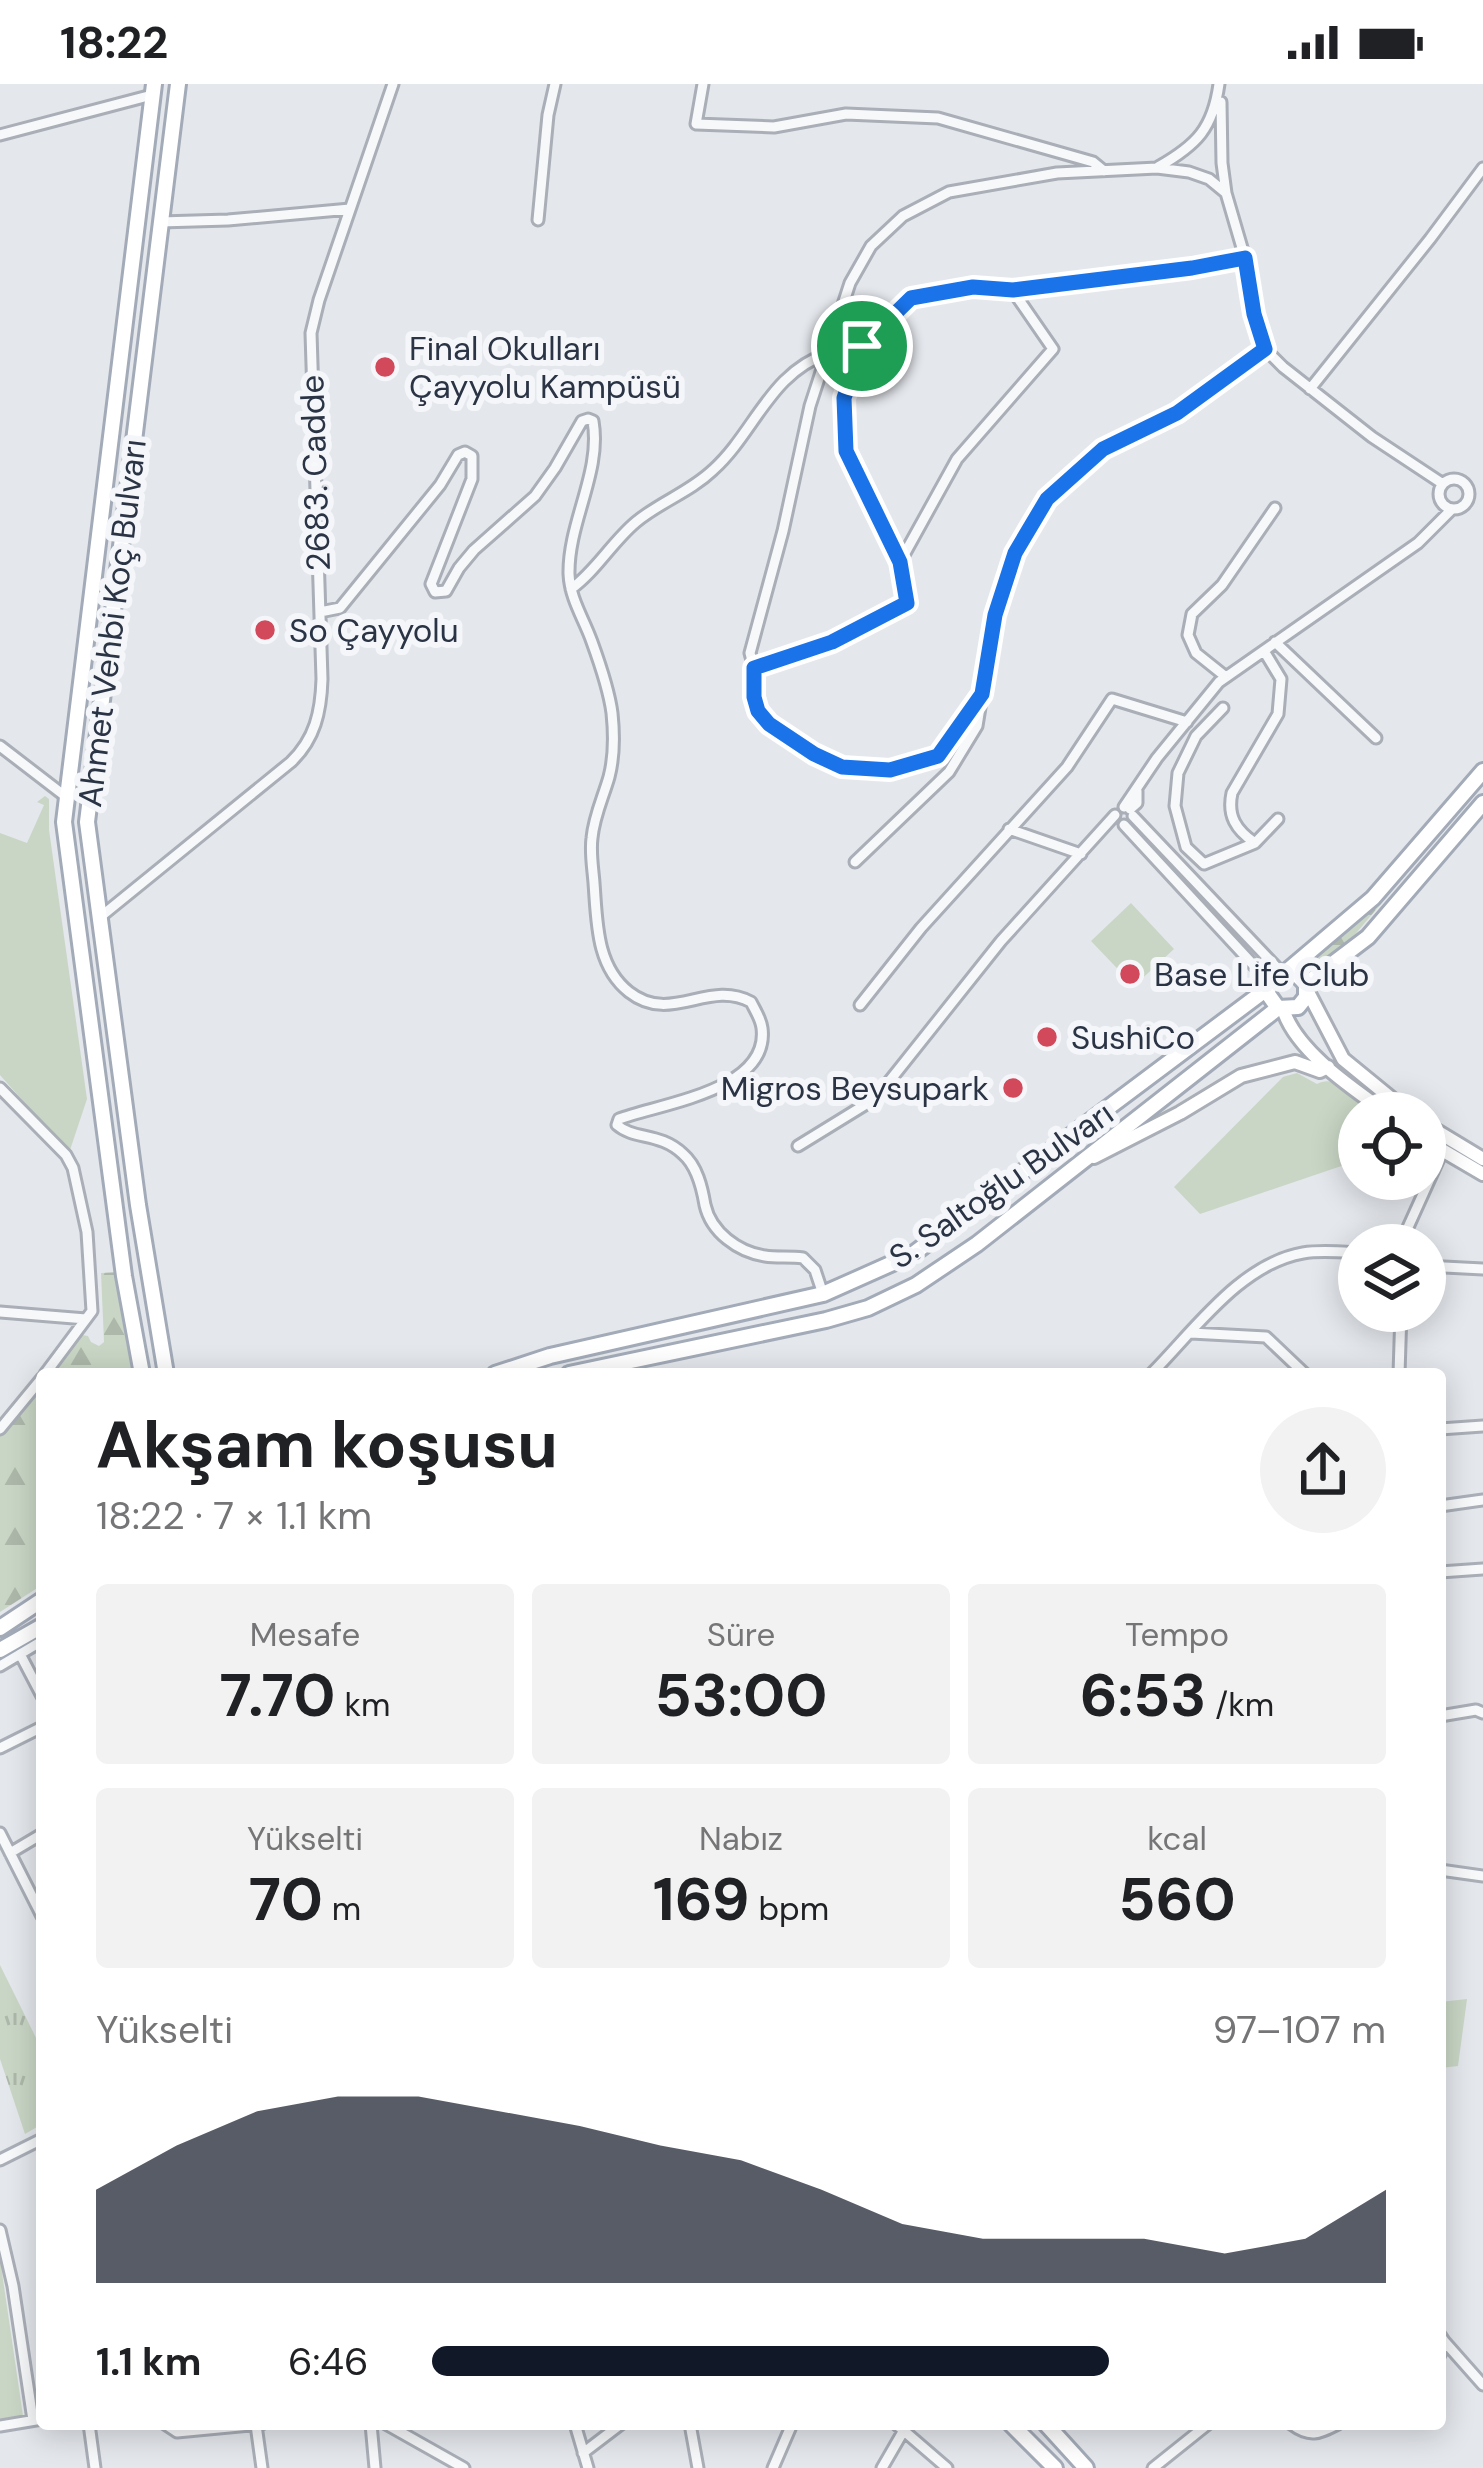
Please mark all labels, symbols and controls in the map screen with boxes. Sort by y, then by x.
text: 18:22 [60,13,168,72]
pin [811,295,913,397]
icon: arrive [829,313,895,379]
place label: Final Okulları Çayyolu Kampüsü [409,327,681,408]
marker: Final Okulları Çayyolu Kampüsü [372,354,398,380]
street label: 2683. Cadde [290,374,340,572]
street label: Ahmet Vehbi Koç Bulvarı [68,437,156,809]
place label: So Çayyolu [289,609,459,652]
marker: So Çayyolu [252,617,278,643]
place label: Base Life Club [1154,953,1369,996]
marker: Base Life Club [1117,961,1143,987]
place label: SushiCo [1071,1016,1195,1059]
marker: SushiCo [1034,1024,1060,1050]
place label: Migros Beysupark [721,1067,989,1110]
marker: Migros Beysupark [1000,1075,1026,1101]
street label: S. Saltoğlu Bulvarı [881,1092,1121,1278]
map controls [1338,1092,1446,1332]
button: locate [1338,1092,1446,1200]
button: layers [1338,1224,1446,1332]
text: Akşam koşusu [96,1402,558,1487]
button: share [1260,1407,1386,1533]
text: 18:22 · 7 × 1.1 km [96,1490,372,1541]
text: Mesafe [250,1613,360,1656]
text: Süre [707,1613,775,1656]
text: Tempo [1125,1613,1229,1656]
text: 7.70 [220,1656,336,1735]
text: 53:00 [654,1656,828,1735]
text: 6:53 [1080,1656,1207,1735]
text: km [336,1683,390,1726]
text: /km [1207,1683,1274,1726]
text: Yükselti [247,1817,363,1860]
text: Nabız [699,1817,783,1860]
text: kcal [1147,1817,1207,1860]
text: 70 [249,1860,323,1939]
text: 169 [653,1860,750,1939]
text: 560 [1118,1860,1236,1939]
text: m [323,1887,361,1930]
text: bpm [750,1887,829,1930]
text: Yükselti [96,2004,233,2055]
text: 97–107 m [1213,2004,1386,2055]
text: 1.1 km [96,2336,201,2387]
text: 6:46 [288,2336,369,2387]

